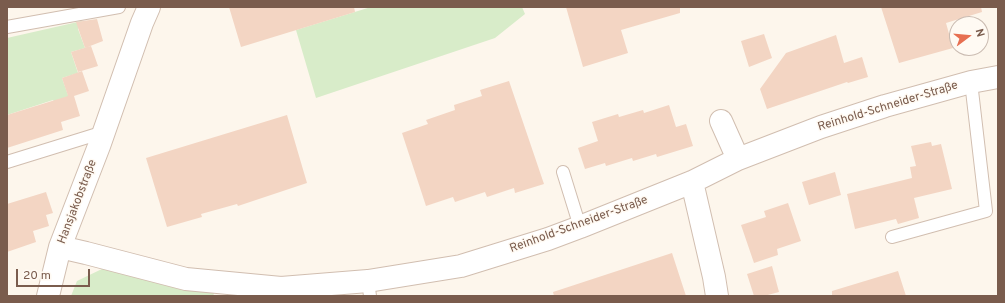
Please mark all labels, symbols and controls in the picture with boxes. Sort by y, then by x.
north arrow [949,16,989,56]
text: N [972,27,987,39]
street label: Reinhold-Schneider-Straße [816,79,960,135]
street label: Hansjakobstraße [55,158,101,246]
street label: Reinhold-Schneider-Straße [508,193,650,257]
scale bar [18,261,92,287]
text: 20 m [23,268,51,284]

